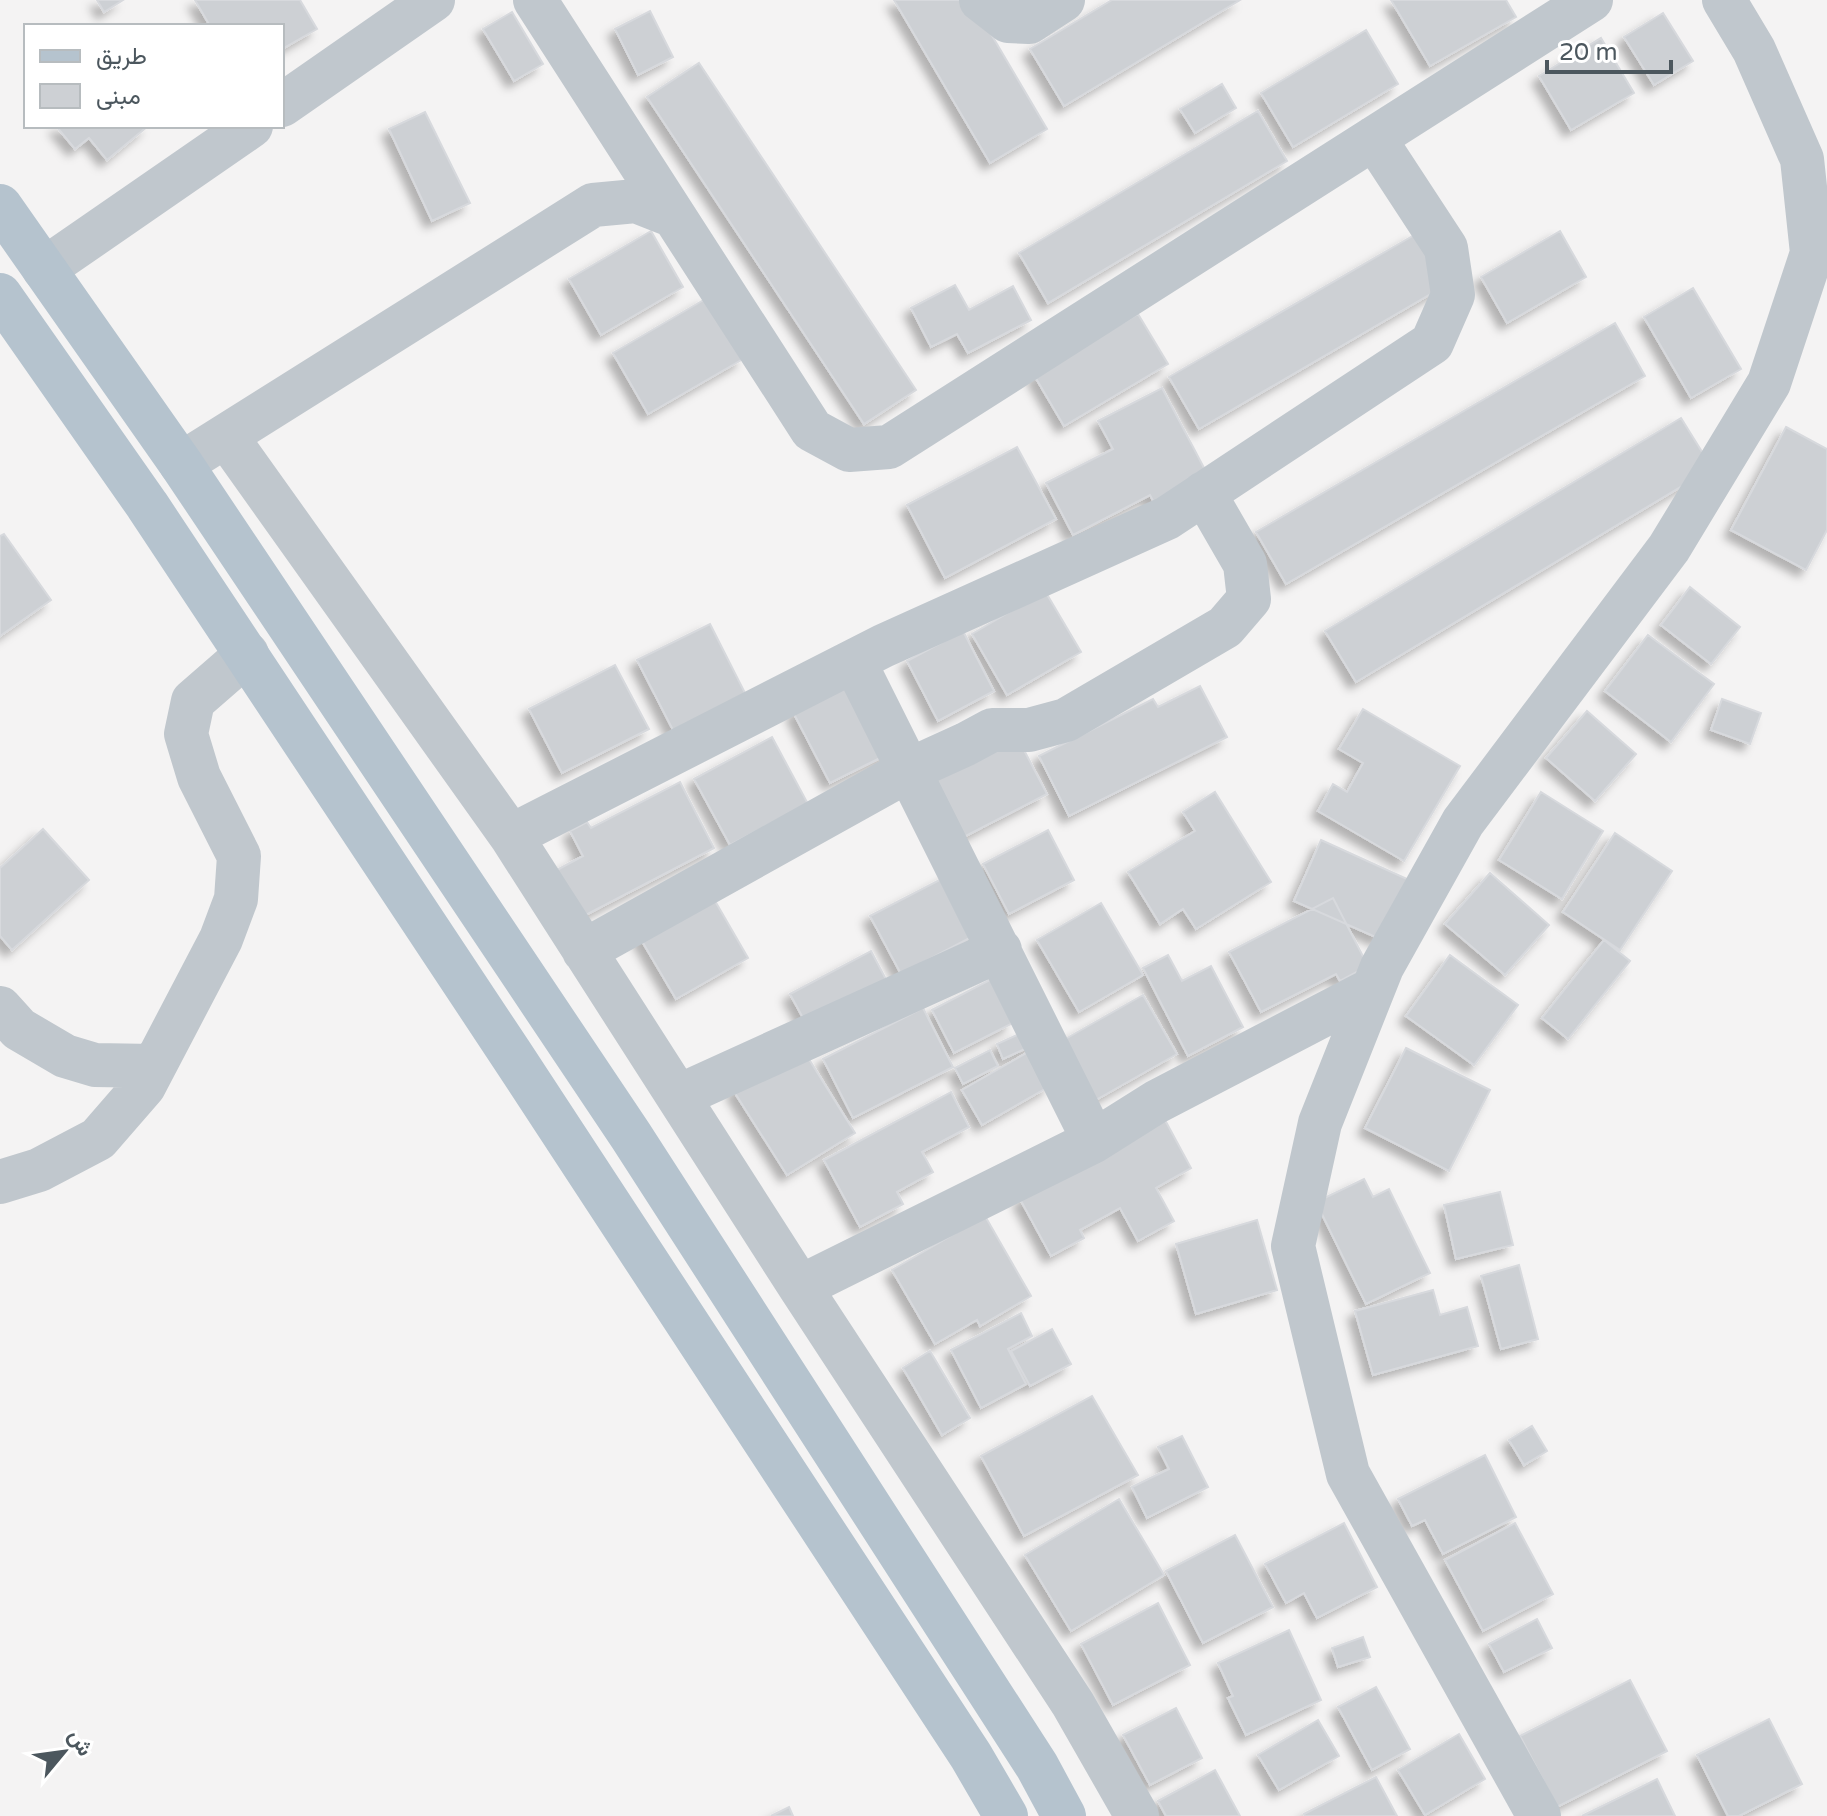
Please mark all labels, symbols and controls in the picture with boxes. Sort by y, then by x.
legend [24,24,284,128]
scale bar [1547,24,1671,74]
text: 20 m [1559,38,1617,67]
text: طريق [96,42,147,71]
text: مبنى [96,82,141,111]
north arrow [24,1712,104,1792]
text: ش [63,1725,98,1761]

